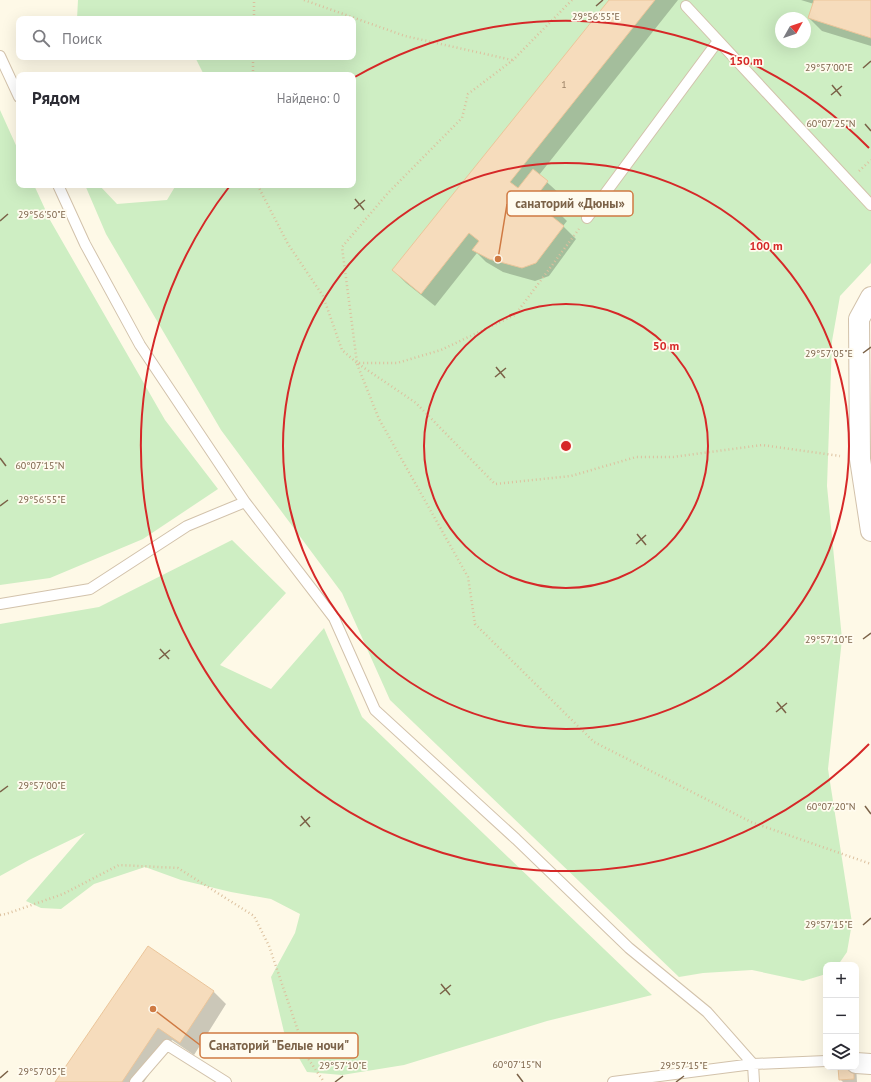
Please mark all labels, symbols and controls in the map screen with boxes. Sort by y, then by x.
text: 29°56'55"E [572,10,620,23]
north arrow [775,12,811,48]
search box [16,16,356,60]
icon: search [30,27,52,49]
text: Поиск [62,29,102,48]
text: 150 m [729,53,763,68]
text: 29°57'00"E [805,61,853,74]
house number: 1 [561,78,567,91]
text: Рядом [32,87,80,109]
text: Найдено: 0 [277,90,340,107]
text: 60°07'25"N [806,117,856,130]
callout: санаторий «Дюны» [507,191,633,216]
text: санаторий «Дюны» [515,195,625,212]
text: 29°56'50"E [18,208,66,221]
text: 100 m [749,238,783,253]
text: 50 m [653,338,679,353]
text: 29°57'05"E [805,347,853,360]
centre of rings [559,439,573,453]
text: 60°07'15"N [15,459,65,472]
text: 29°56'55"E [18,493,66,506]
text: 29°57'10"E [805,633,853,646]
text: 29°57'00"E [18,779,66,792]
text: 60°07'20"N [806,800,856,813]
text: 29°57'15"E [805,918,853,931]
map controls [823,962,859,1070]
button: + [823,962,859,998]
button: − [823,998,859,1034]
callout: Санаторий "Белые ночи" [200,1033,358,1058]
button: layers [823,1034,859,1070]
text: Санаторий "Белые ночи" [209,1037,349,1054]
text: 60°07'15"N [492,1058,542,1071]
text: 29°57'10"E [319,1059,367,1072]
text: 29°57'15"E [660,1059,708,1072]
text: 29°57'05"E [18,1065,66,1078]

